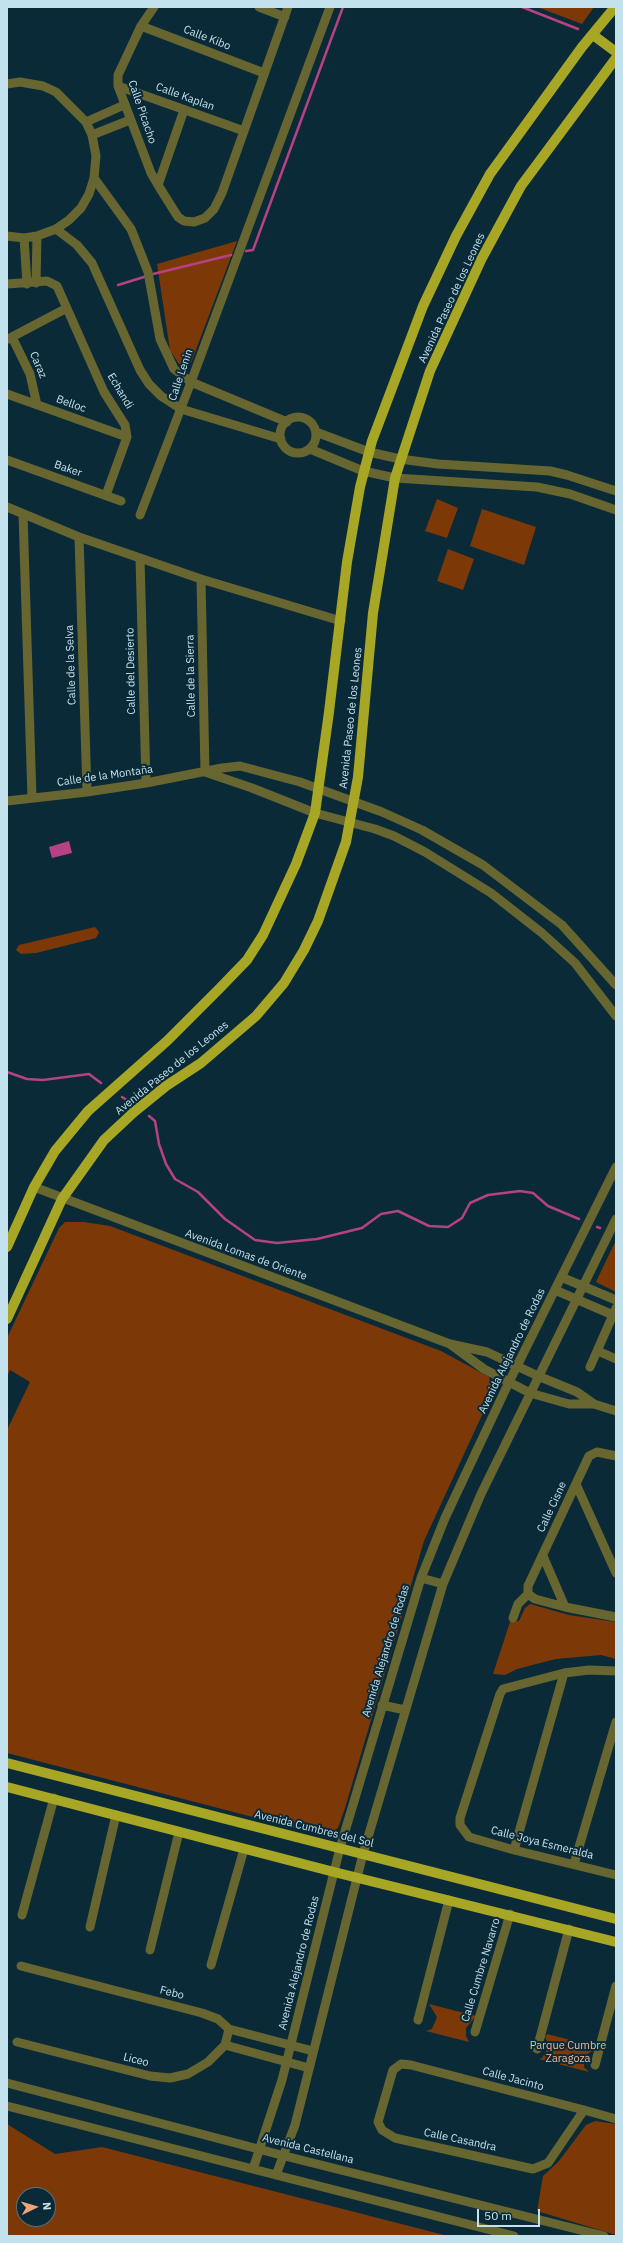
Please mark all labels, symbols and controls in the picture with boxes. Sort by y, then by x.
street label: Calle Kibo [182,23,232,53]
street label: Calle Picacho [125,79,159,145]
street label: Calle Kaplan [154,80,216,114]
street label: Avenida Paseo de los Leones [416,231,488,365]
street label: Calle Lenin [166,347,196,403]
street label: Caraz [27,350,49,380]
street label: Echandi [104,371,136,411]
street label: Belloc [54,393,88,415]
street label: Baker [52,458,84,480]
street label: Calle de la Selva [63,625,79,705]
street label: Calle del Desierto [124,627,138,715]
street label: Calle de la Sierra [184,634,198,718]
street label: Avenida Paseo de los Leones [337,647,365,789]
street label: Calle de la Montaña [56,763,154,789]
street label: Avenida Paseo de los Leones [113,1018,231,1118]
street label: Avenida Lomas de Oriente [183,1227,309,1283]
street label: Avenida Alejandro de Rodas [476,1286,548,1416]
street label: Calle Cisne [535,1480,569,1534]
street label: Avenida Alejandro de Rodas [360,1583,412,1719]
street label: Avenida Cumbres del Sol [253,1808,375,1850]
street label: Calle Joya Esmeralda [489,1824,595,1862]
street label: Avenida Alejandro de Rodas [276,1895,322,2031]
street label: Calle Cumbre Navarro [459,1916,503,2024]
street label: Febo [159,1984,185,2002]
park label: Parque Cumbre Zaragoza [530,2039,606,2065]
street label: Liceo [122,2050,150,2070]
street label: Calle Jacinto [481,2064,545,2094]
street label: Calle Casandra [423,2126,497,2154]
street label: Avenida Castellana [261,2131,355,2167]
north arrow [16,2187,56,2227]
text: N [40,2201,54,2211]
scale bar [479,2201,542,2227]
text: 50 m [484,2208,512,2223]

